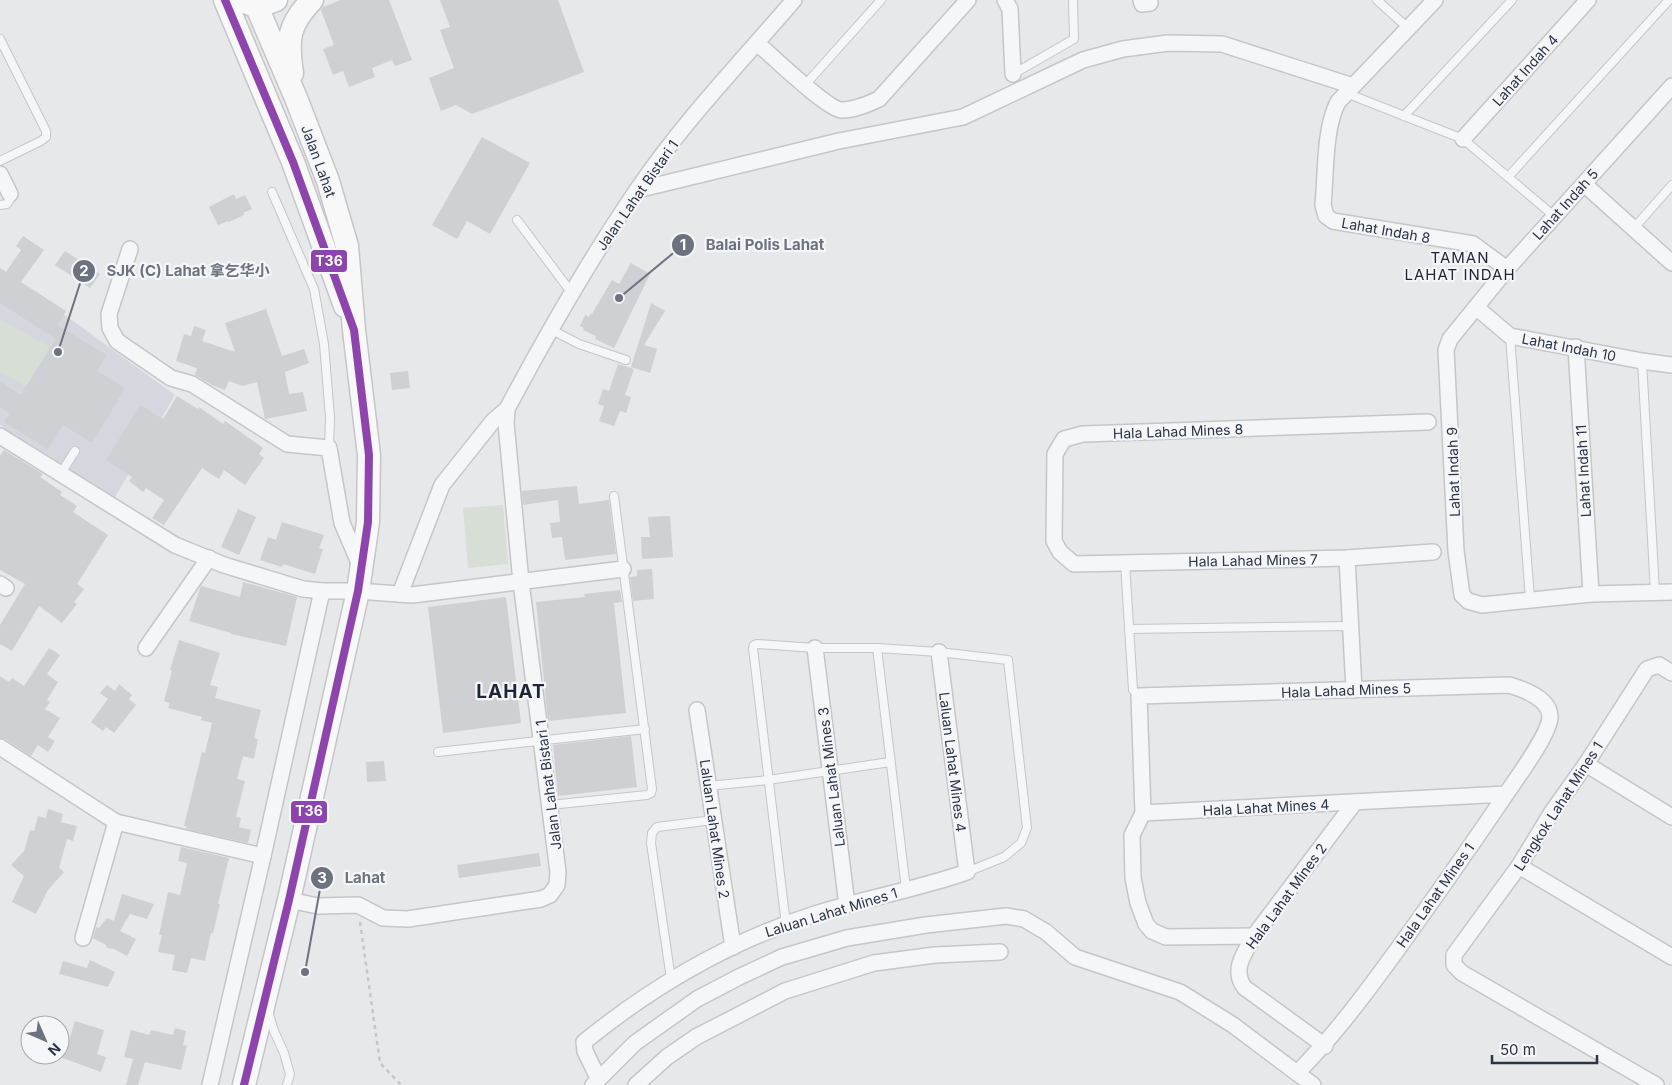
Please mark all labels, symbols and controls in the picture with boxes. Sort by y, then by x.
street label: Lahat Indah 4 [1489,31,1561,109]
street label: Jalan Lahat [298,122,340,200]
street label: Jalan Lahat Bistari 1 [593,137,681,253]
street label: Lahat Indah 5 [1529,165,1601,243]
street label: Lahat Indah 8 [1340,214,1432,246]
callout: Balai Polis Lahat [671,230,835,260]
text: 1 [680,235,686,254]
text: Balai Polis Lahat [706,235,825,254]
district label: TAMAN LAHAT INDAH [1404,248,1516,284]
line badge: T36 [310,249,348,273]
text: T36 [315,252,343,269]
callout: SJK (C) Lahat 拿乞华小 [72,256,280,286]
text: 2 [79,261,89,280]
text: SJK (C) Lahat 拿乞华小 [106,261,271,280]
street label: Lahat Indah 10 [1520,330,1618,364]
street label: Hala Lahad Mines 8 [1113,420,1243,442]
street label: Lahat Indah 11 [1572,424,1594,518]
street label: Lahat Indah 9 [1443,427,1463,517]
street label: Hala Lahad Mines 7 [1188,550,1318,570]
street label: Hala Lahad Mines 5 [1281,679,1411,701]
district label: LAHAT [476,680,546,703]
street label: Laluan Lahat Mines 4 [936,691,970,833]
street label: Laluan Lahat Mines 3 [814,706,848,848]
street label: Jalan Lahat Bistari 1 [532,719,564,851]
street label: Lengkok Lahat Mines 1 [1510,738,1606,874]
street label: Laluan Lahat Mines 2 [697,758,733,900]
street label: Hala Lahat Mines 4 [1202,795,1330,819]
line badge: T36 [290,800,328,824]
text: T36 [295,802,323,819]
street label: Hala Lahat Mines 2 [1242,840,1330,952]
street label: Hala Lahat Mines 1 [1393,840,1477,950]
callout: Lahat [310,863,395,893]
text: 3 [317,868,327,887]
text: Lahat [345,868,386,887]
street label: Laluan Lahat Mines 1 [763,884,899,940]
north arrow [20,1015,70,1065]
scale bar [1492,1032,1597,1064]
text: N [45,1040,64,1059]
text: 50 m [1500,1040,1536,1059]

